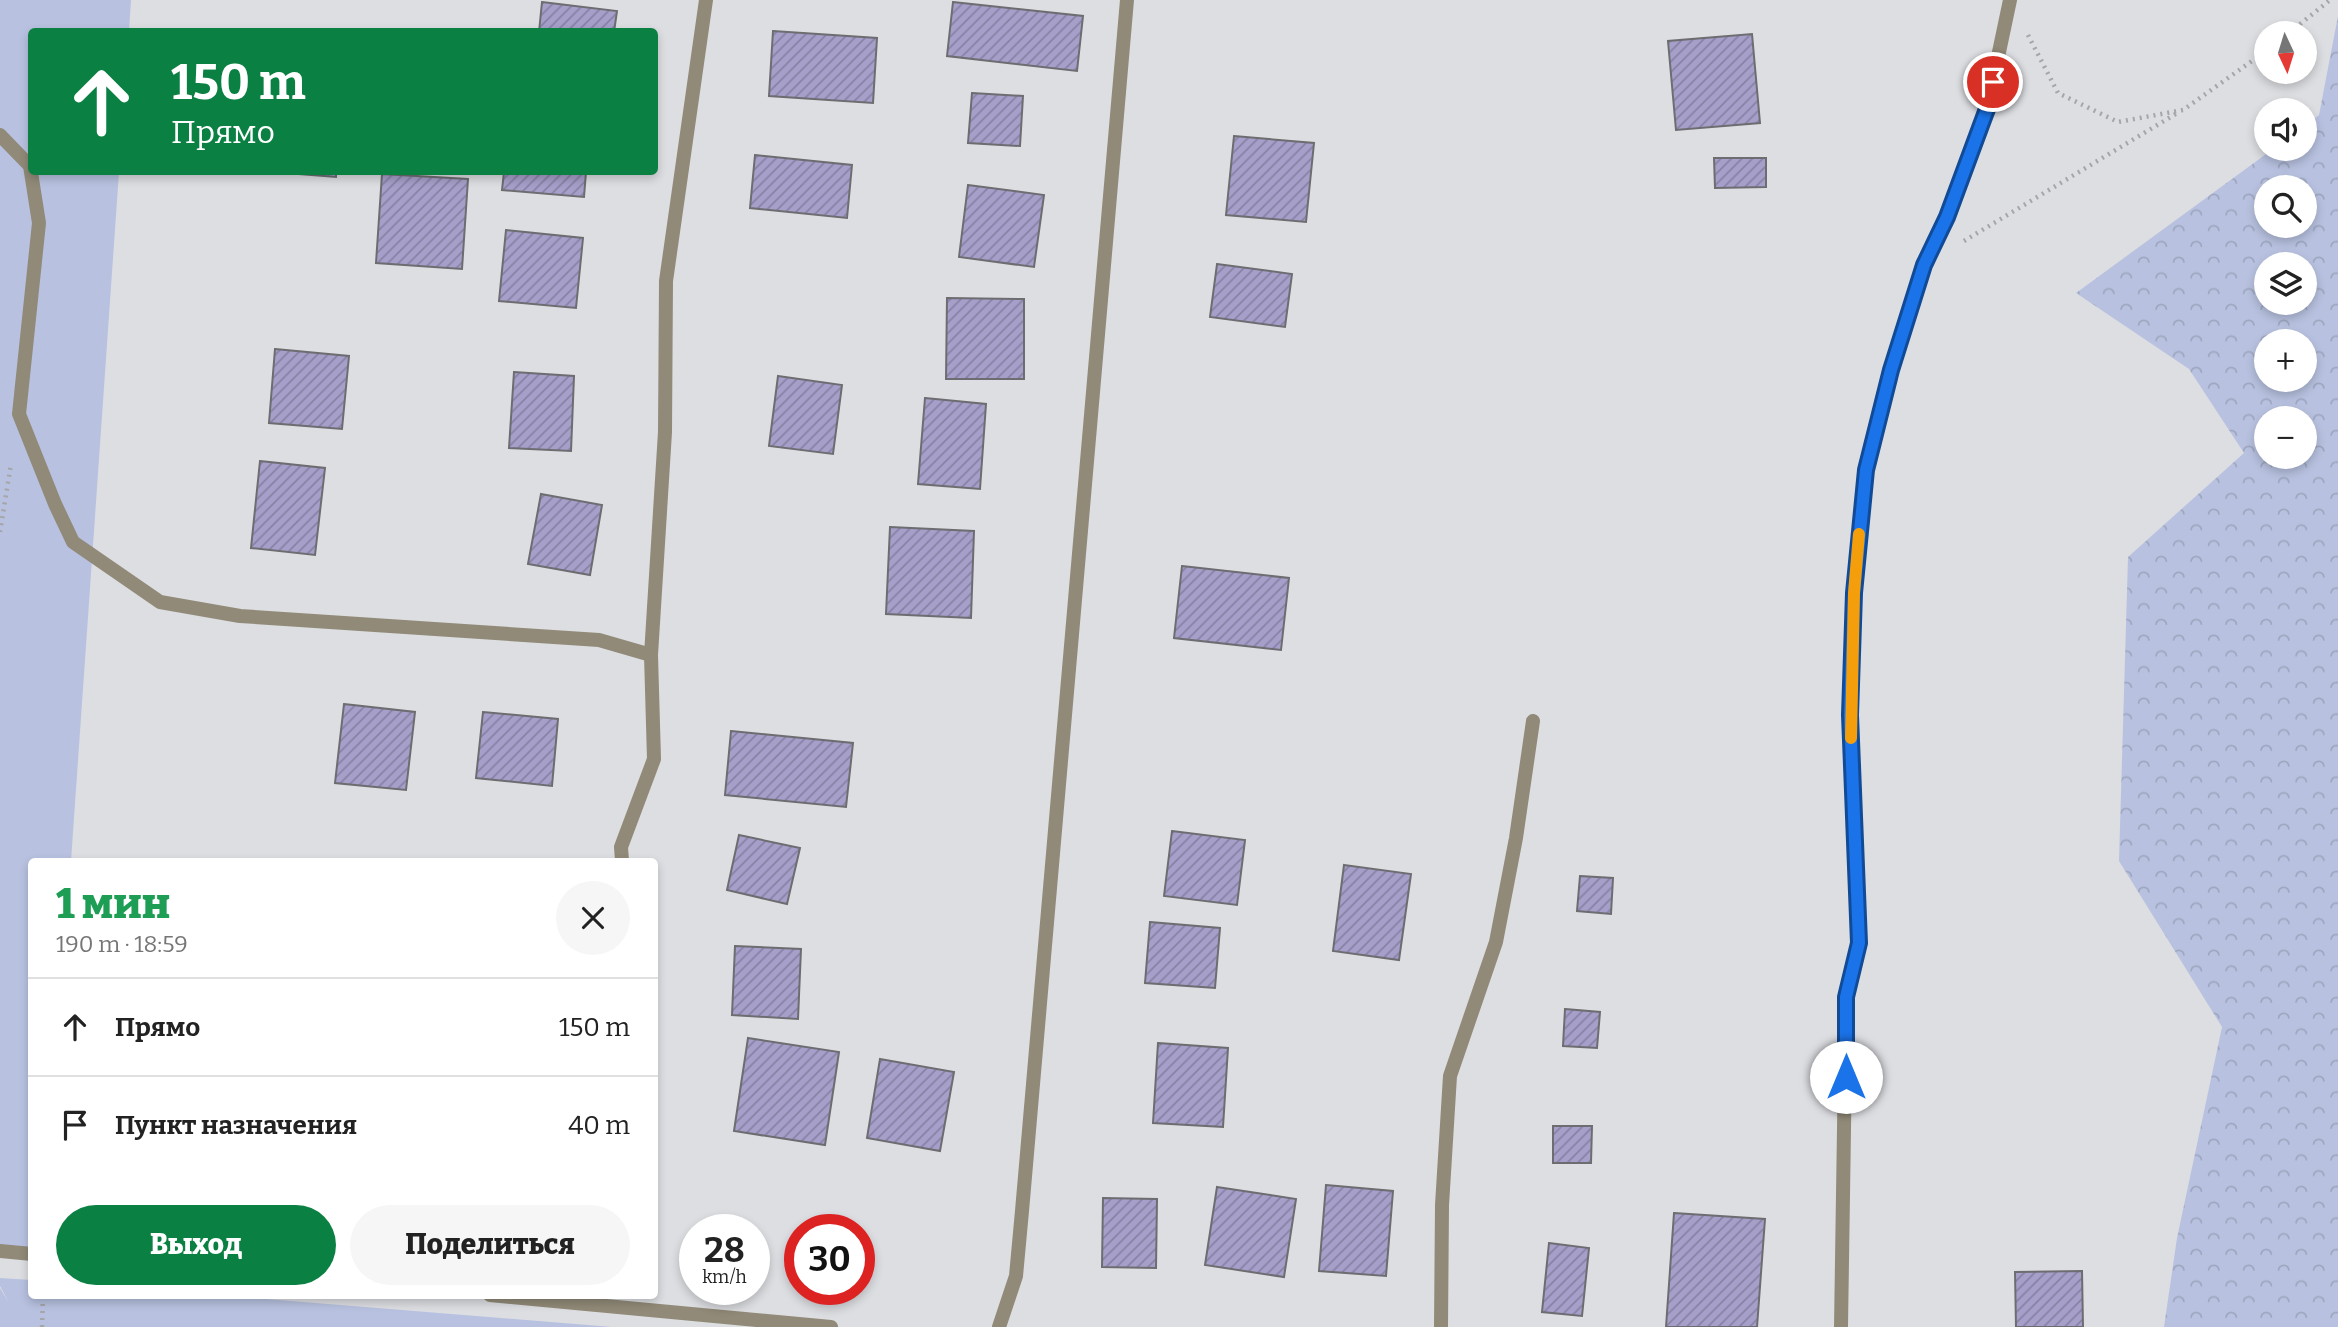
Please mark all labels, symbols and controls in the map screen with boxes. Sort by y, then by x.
north arrow [2254,21,2317,84]
map controls [2254,21,2317,469]
pin [1963,52,2023,112]
text: 150 m [171,53,306,112]
icon: ahead [56,56,147,147]
icon: arrive [1974,63,2012,101]
button: sound [2254,98,2317,161]
text: Прямо [171,113,275,151]
button: search [2254,175,2317,238]
button: layers [2254,252,2317,315]
button: + [2254,329,2317,392]
button: − [2254,406,2317,469]
text: 1 мин [56,879,170,929]
button: close [556,881,630,955]
text: 190 m · 18:59 [56,930,188,958]
icon: ahead [56,1008,94,1046]
text: Прямо [115,1012,200,1043]
text: 150 m [559,1012,630,1043]
position arrow [1809,1040,1883,1114]
icon: arrive [56,1106,94,1144]
text: Пункт назначения [115,1110,357,1141]
text: 40 m [568,1110,630,1141]
button: Выход [56,1205,336,1285]
button: Поделиться [350,1205,630,1285]
speed limit sign: 30 [784,1214,875,1305]
text: 28 [704,1229,745,1271]
text: km/h [702,1266,747,1288]

